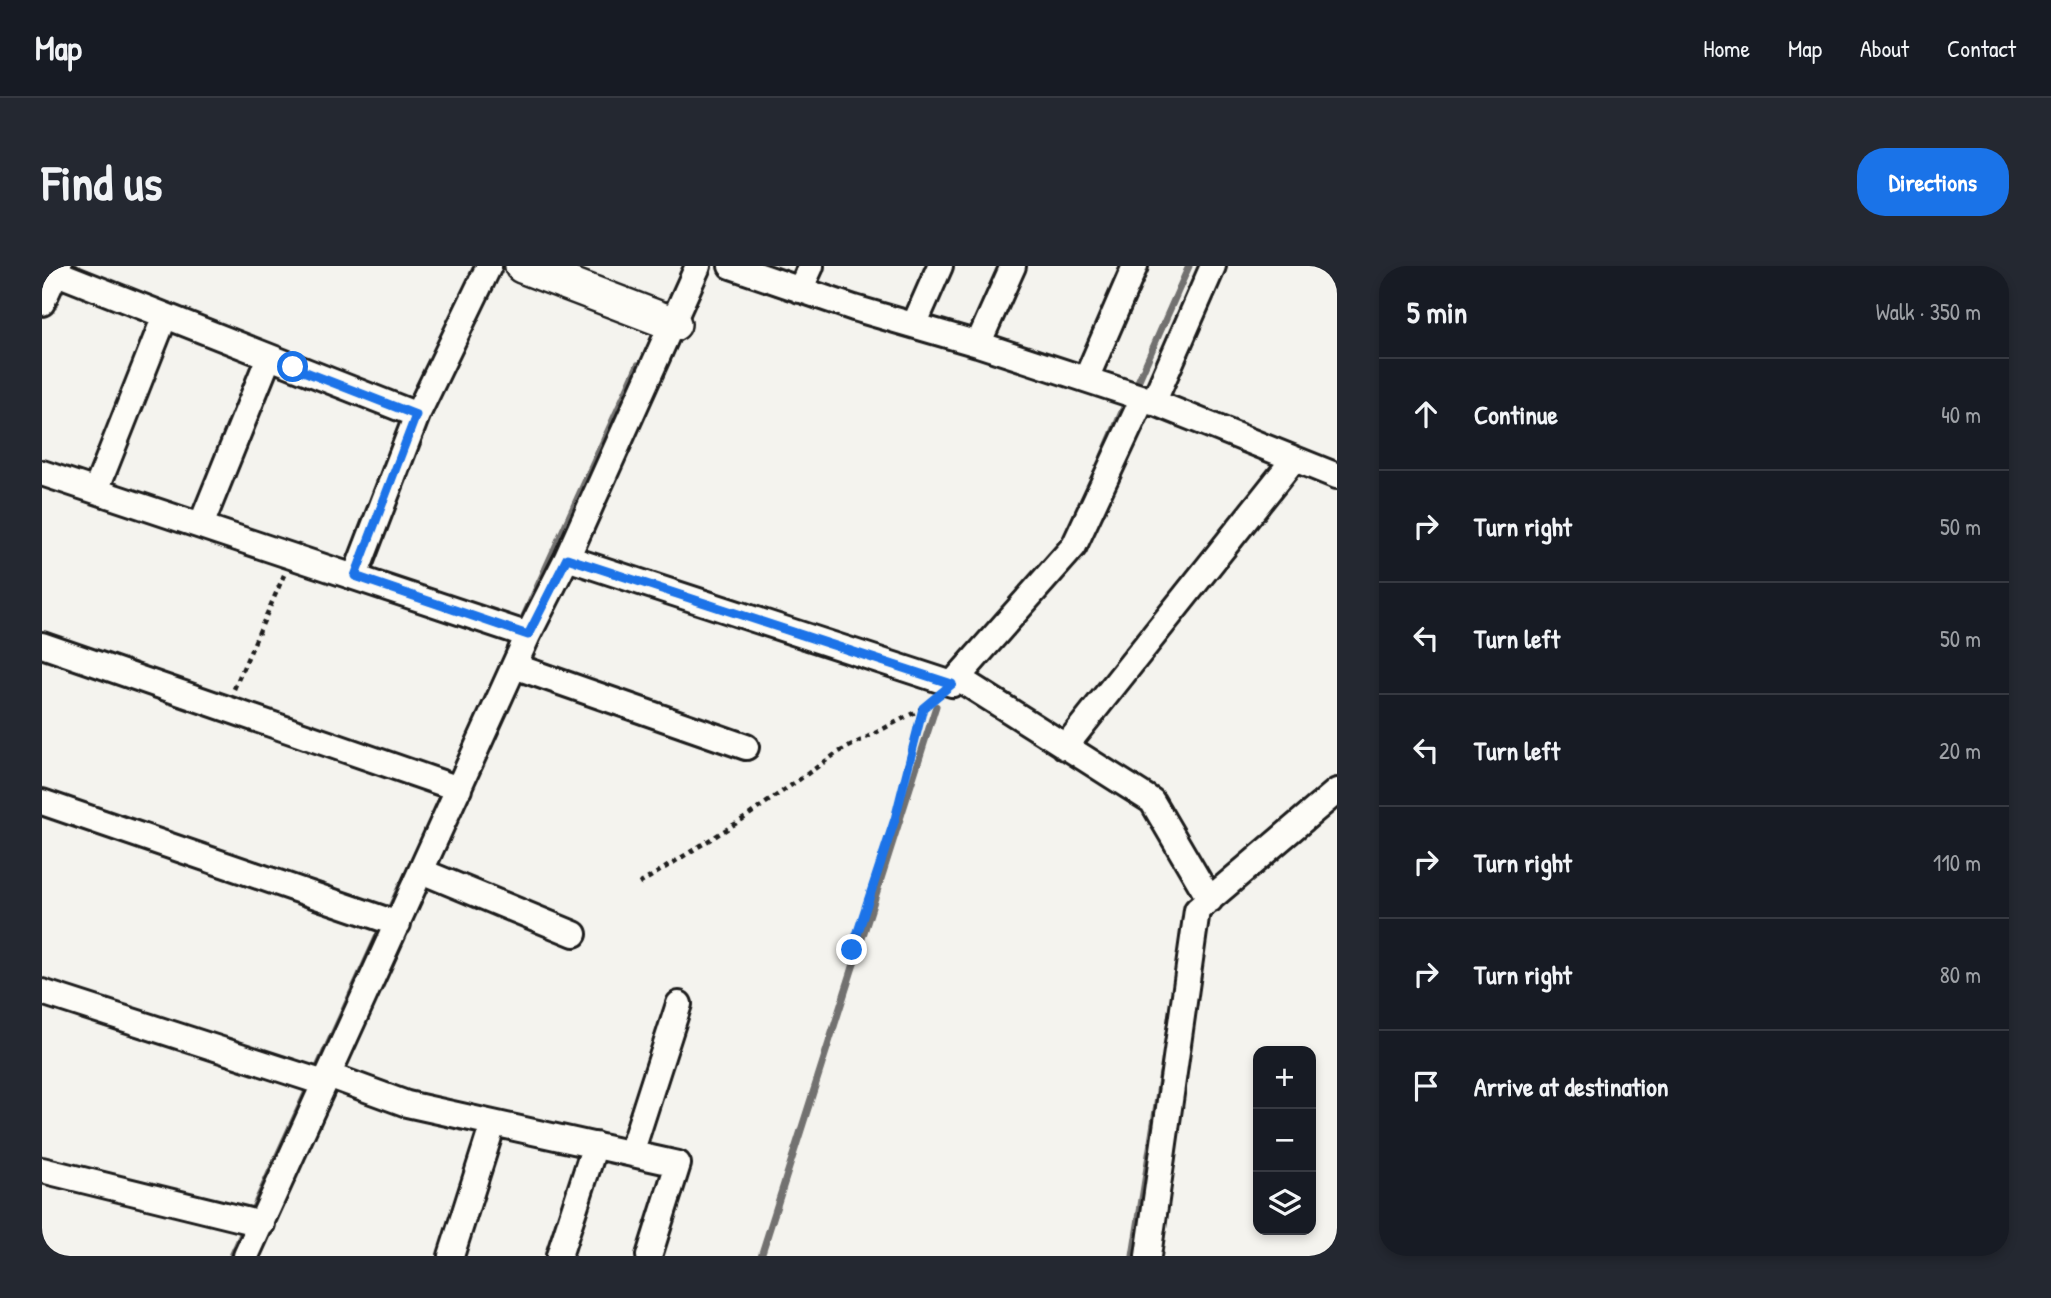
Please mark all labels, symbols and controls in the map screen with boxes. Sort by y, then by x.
text: Map [35,26,82,70]
text: Home [1703,32,1750,64]
text: Map [1788,32,1822,64]
text: About [1860,32,1909,64]
text: Contact [1947,32,2016,64]
button: Directions [1857,148,2009,216]
text: Find us [42,149,162,215]
text: 5 min [1407,292,1467,332]
text: Walk · 350 m [1876,296,1981,327]
route start [277,351,308,382]
icon: ahead [1407,395,1445,433]
text: Continue [1474,397,1558,432]
text: 40 m [1941,399,1981,430]
icon: right [1407,507,1445,545]
text: Turn right [1474,509,1572,544]
text: 50 m [1940,511,1981,542]
icon: left [1407,619,1445,657]
text: Turn left [1474,621,1560,656]
text: 50 m [1940,623,1981,654]
icon: left [1407,731,1445,769]
text: Turn left [1474,733,1560,768]
text: 20 m [1939,735,1981,766]
icon: right [1407,843,1445,881]
text: Turn right [1474,845,1572,880]
text: 110 m [1933,847,1981,878]
route end [836,934,867,965]
icon: right [1407,955,1445,993]
text: Turn right [1474,957,1572,992]
text: 80 m [1940,959,1981,990]
map controls [1253,1046,1316,1235]
button: + [1253,1046,1316,1109]
icon: arrive [1407,1067,1445,1105]
text: Arrive at destination [1474,1069,1669,1104]
button: − [1253,1109,1316,1172]
button: layers [1253,1172,1316,1235]

